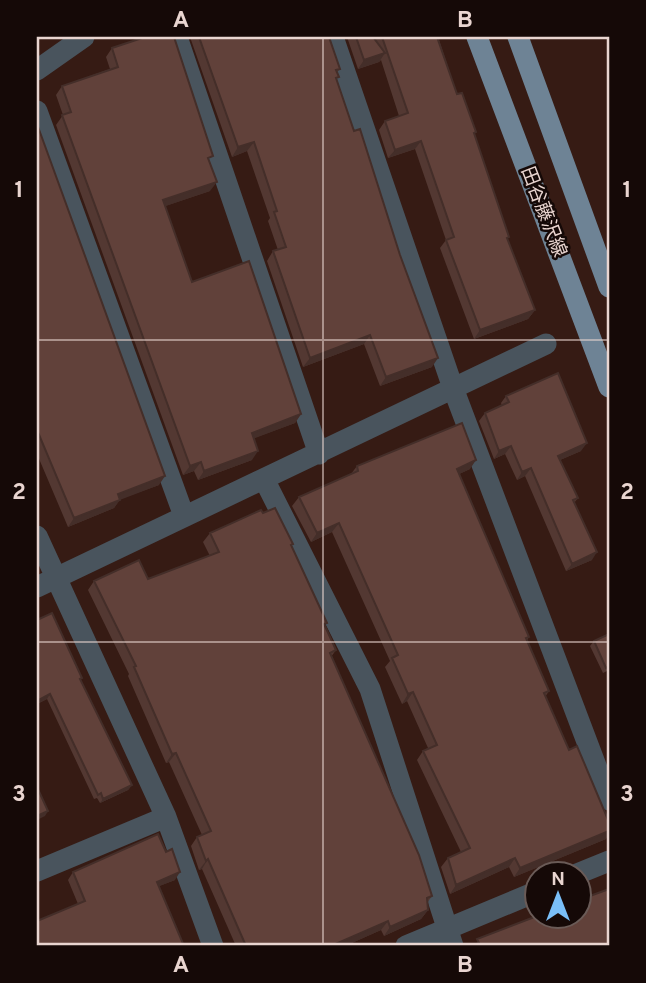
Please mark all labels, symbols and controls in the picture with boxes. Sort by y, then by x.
text: A [173,7,189,36]
text: B [457,7,473,36]
street label: 田谷藤沢線 [515,163,571,261]
text: 1 [14,177,24,206]
text: 1 [622,177,632,206]
text: 2 [12,479,26,508]
text: 2 [620,479,634,508]
text: 3 [12,781,26,810]
text: 3 [620,781,634,810]
north arrow [524,860,594,930]
text: N [551,868,565,892]
text: A [173,952,189,981]
text: B [457,952,473,981]

